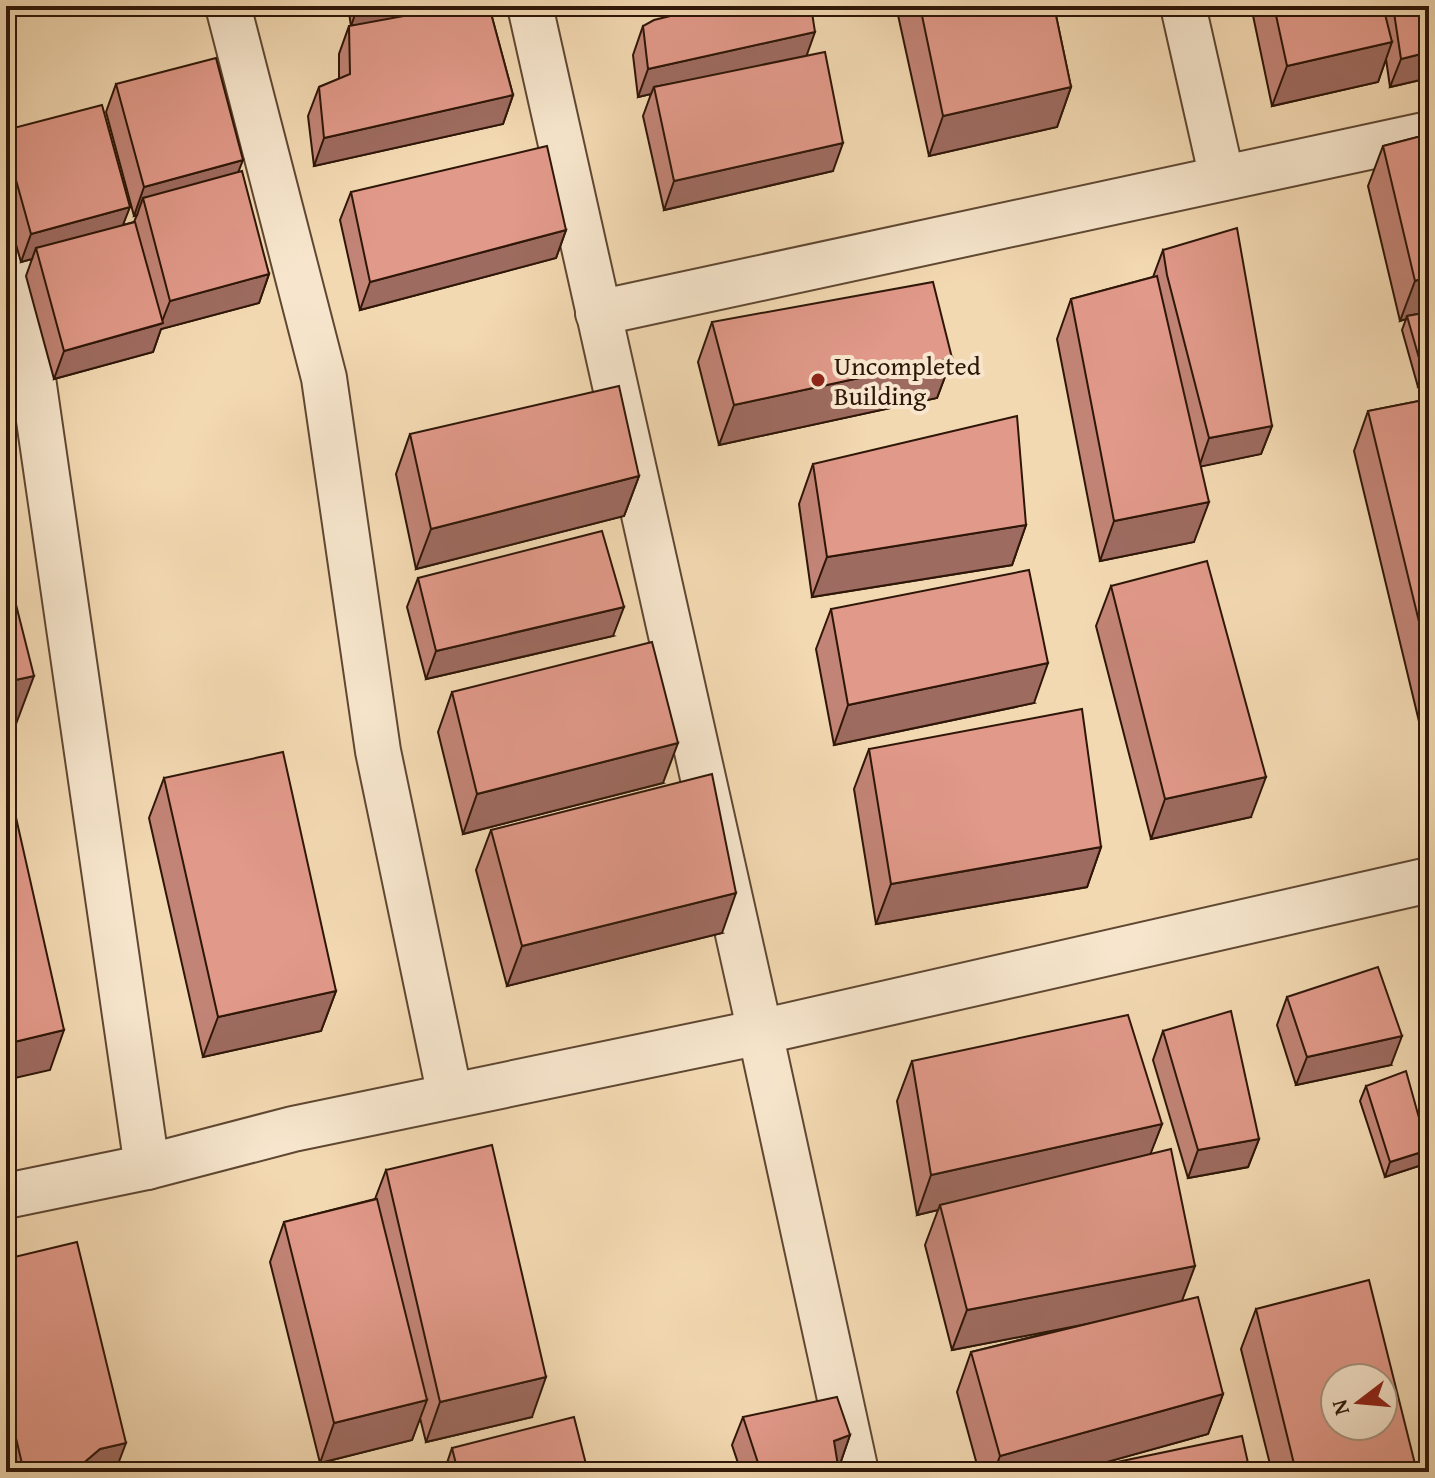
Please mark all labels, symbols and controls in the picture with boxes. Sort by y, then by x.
place label: Uncompleted Building [834,346,981,415]
marker: Uncompleted Building [809,371,827,389]
north arrow [1319,1362,1399,1442]
text: N [1322,1396,1357,1419]

